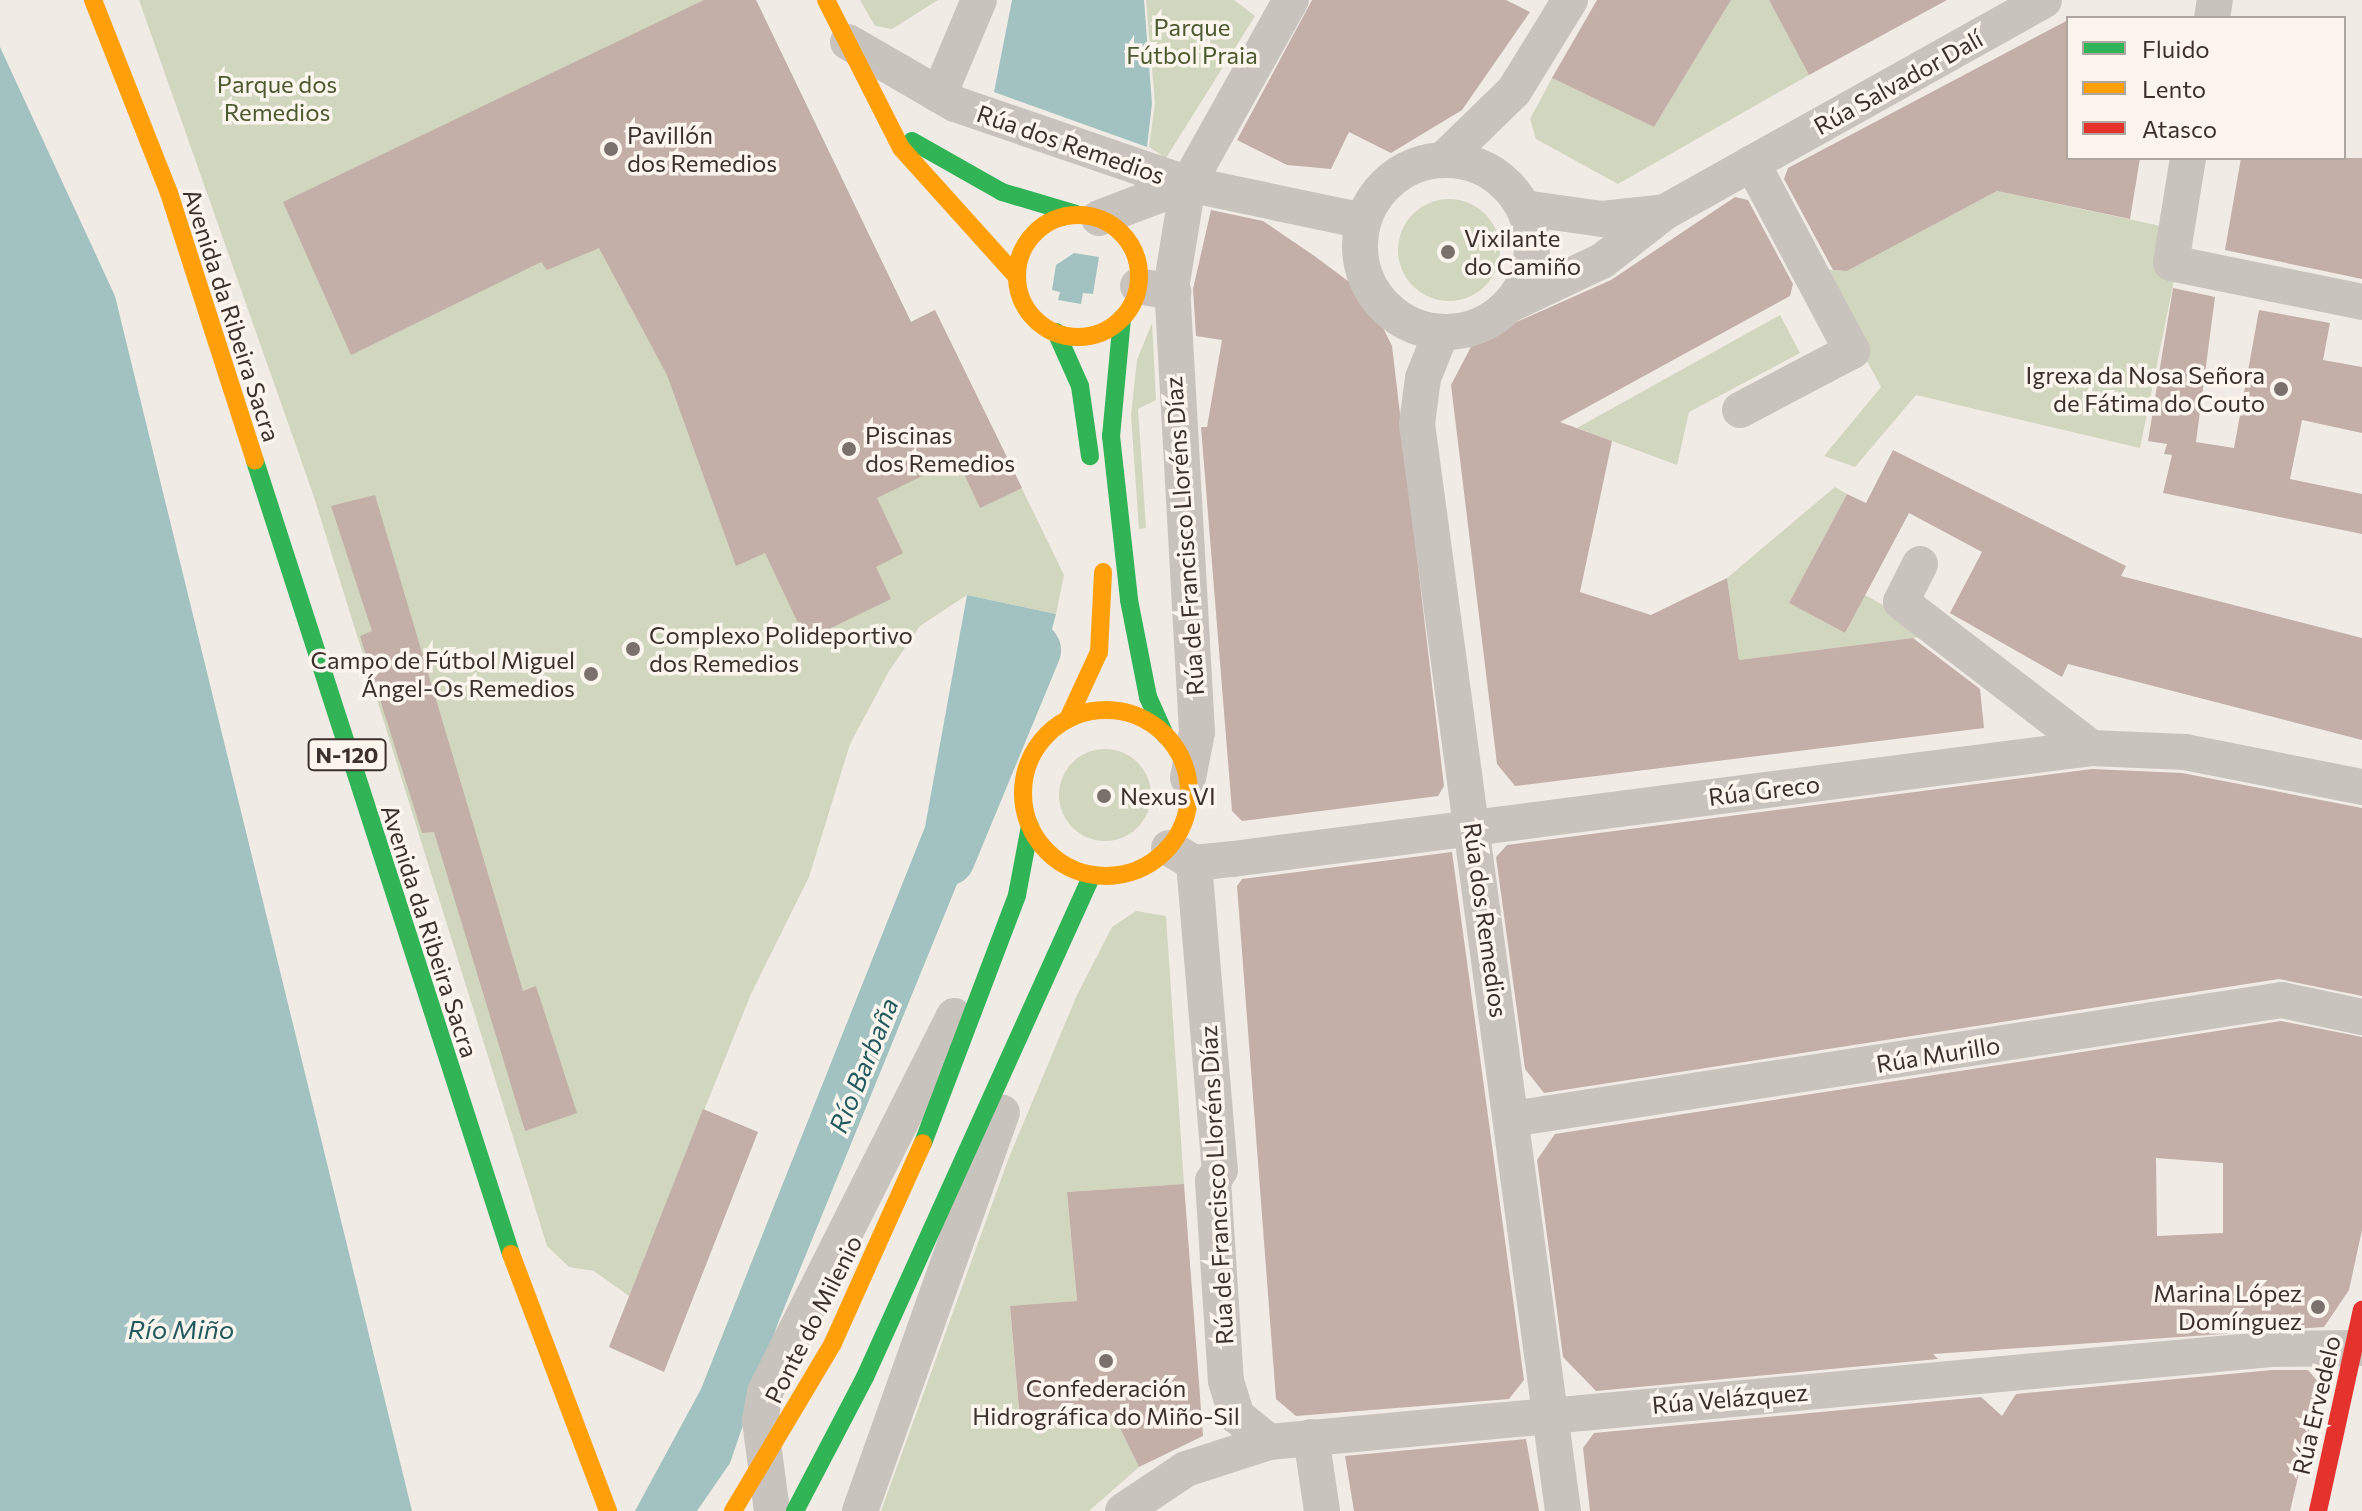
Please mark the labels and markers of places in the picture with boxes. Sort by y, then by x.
place label: Pavillón dos Remedios [627,121,777,177]
marker: Pavillón dos Remedios [602,140,620,158]
place label: Vixilante do Camiño [1464,224,1581,280]
marker: Vixilante do Camiño [1439,243,1457,261]
place label: Igrexa da Nosa Señora de Fátima do Couto [2026,361,2265,417]
marker: Igrexa da Nosa Señora de Fátima do Couto [2272,380,2290,398]
place label: Piscinas dos Remedios [865,421,1015,477]
marker: Piscinas dos Remedios [840,440,858,458]
place label: Complexo Polideportivo dos Remedios [649,621,913,677]
marker: Complexo Polideportivo dos Remedios [624,640,642,658]
place label: Campo de Fútbol Miguel Ángel-Os Remedios [311,646,575,702]
marker: Campo de Fútbol Miguel Ángel-Os Remedios [582,665,600,683]
place label: Nexus VI [1120,782,1216,810]
marker: Nexus VI [1095,787,1113,805]
place label: Marina López Domínguez [2153,1279,2302,1335]
marker: Marina López Domínguez [2309,1298,2327,1316]
marker: Confederación Hidrográfica do Miño-Sil [1097,1352,1115,1370]
place label: Confederación Hidrográfica do Miño-Sil [972,1374,1240,1430]

